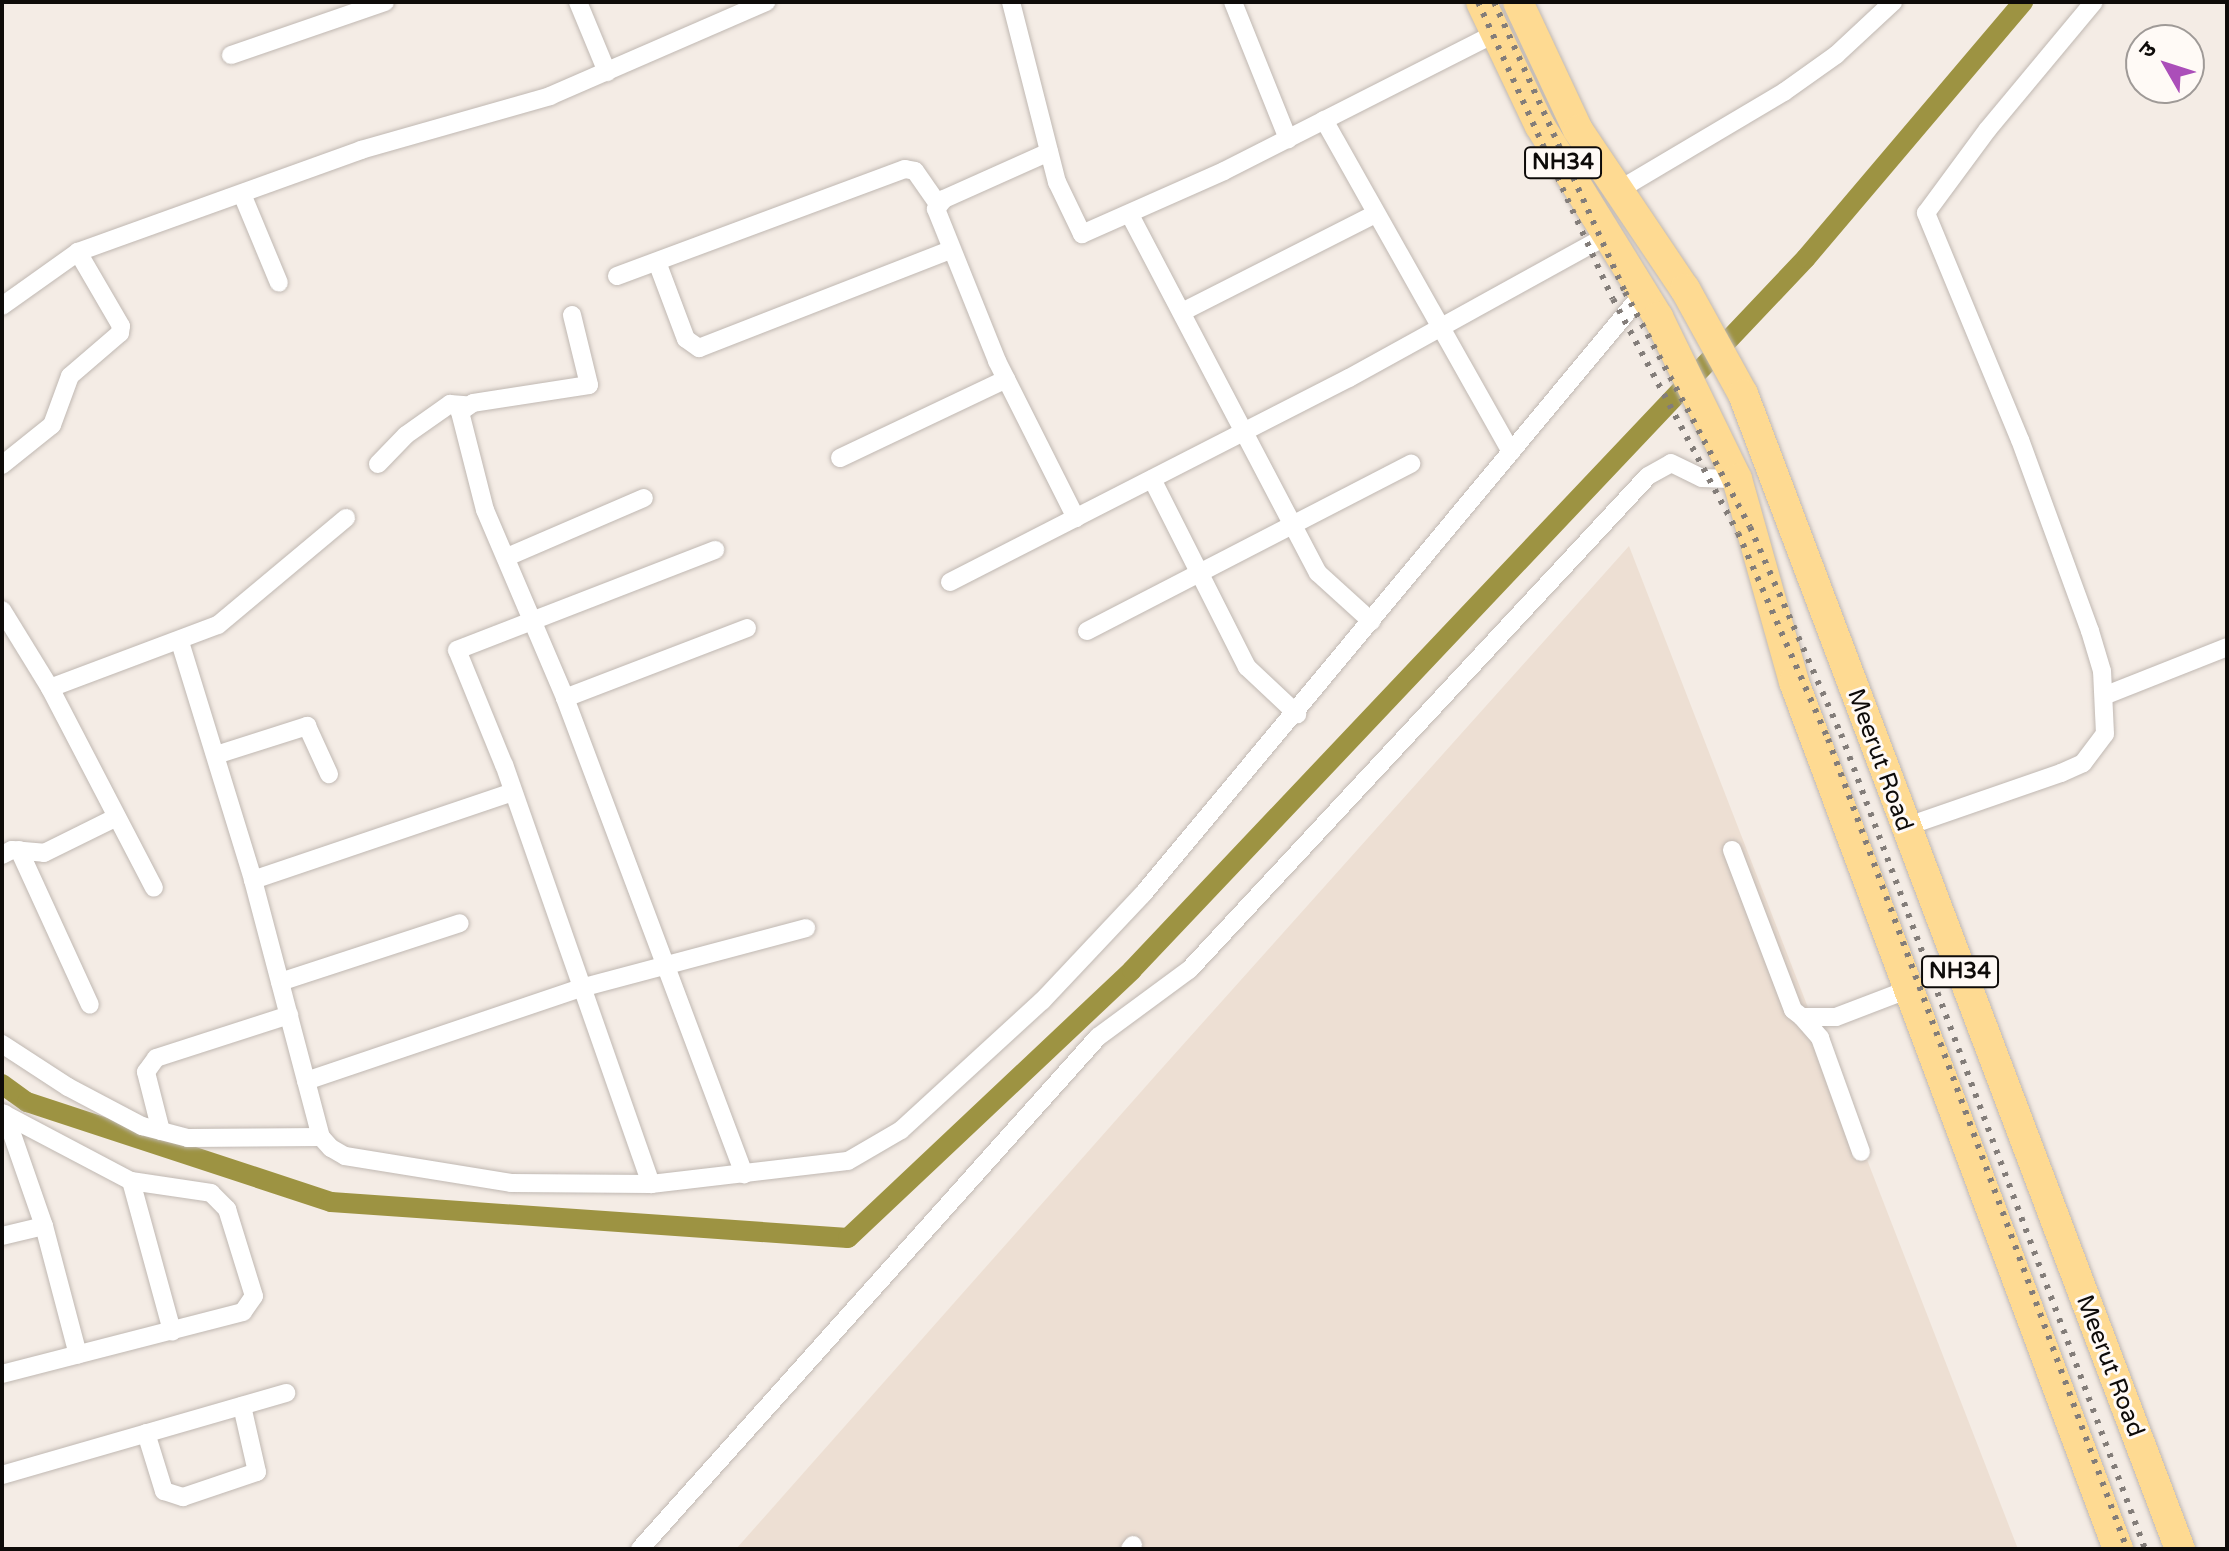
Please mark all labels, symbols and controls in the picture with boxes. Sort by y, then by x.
north arrow [2125,24,2205,104]
text: उ [2134,37,2162,63]
road number: NH34 [1523,145,1603,181]
street label: Meerut Road [1841,685,1919,835]
road number: NH34 [1920,954,2000,990]
street label: Meerut Road [2070,1291,2150,1441]

